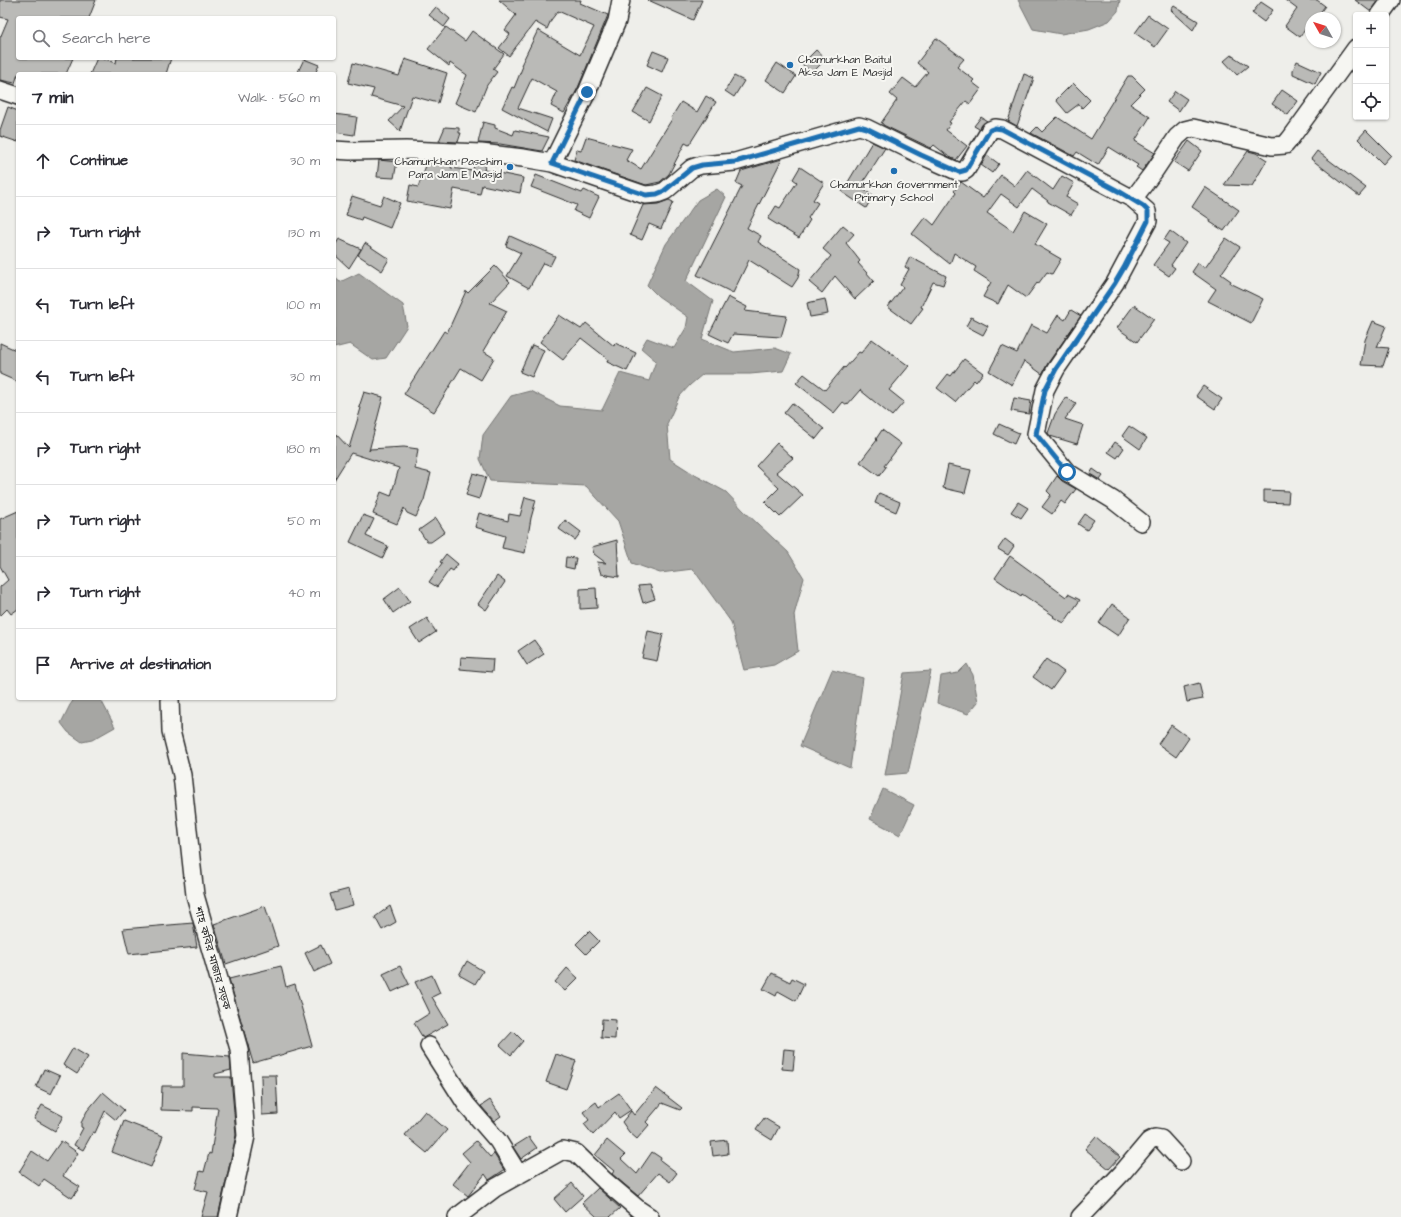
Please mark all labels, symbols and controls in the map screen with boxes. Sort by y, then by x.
north arrow [1305,12,1341,48]
map controls [1353,12,1389,120]
button: + [1353,12,1389,48]
search box [16,16,336,60]
icon: search [30,27,52,49]
text: Search here [62,28,151,49]
button: − [1353,48,1389,84]
place label: Chamurkhan Baitul Aksa Jam E Masjid [798,52,892,80]
marker: Chamurkhan Baitul Aksa Jam E Masjid [785,60,795,70]
route end [578,83,596,101]
button: locate [1353,84,1389,120]
text: 7 min [32,86,74,110]
text: Walk · 560 m [238,89,320,107]
icon: ahead [32,150,54,172]
text: Continue [70,150,128,171]
text: 30 m [290,152,320,170]
place label: Chamurkhan Paschim Para Jam E Masjid [394,154,502,182]
marker: Chamurkhan Paschim Para Jam E Masjid [505,162,515,172]
marker: Chamurkhan Government Primary School [889,166,899,176]
place label: Chamurkhan Government Primary School [830,177,959,206]
icon: right [32,222,54,244]
text: Turn right [70,222,141,243]
text: 130 m [288,224,320,242]
icon: left [32,294,54,316]
text: Turn left [70,294,134,315]
text: 100 m [287,296,320,314]
icon: left [32,366,54,388]
text: Turn left [70,366,134,387]
text: 30 m [290,368,320,386]
icon: right [32,438,54,460]
text: Turn right [70,438,141,459]
text: 180 m [286,440,320,458]
route start [1058,463,1076,481]
icon: right [32,510,54,532]
text: Turn right [70,510,141,531]
text: 50 m [287,512,320,530]
icon: right [32,582,54,604]
text: Turn right [70,582,141,603]
text: 40 m [288,584,320,602]
icon: arrive [32,654,54,676]
text: Arrive at destination [70,654,211,675]
street label: শাহ কবির মাজার সড়ক [190,904,234,1012]

